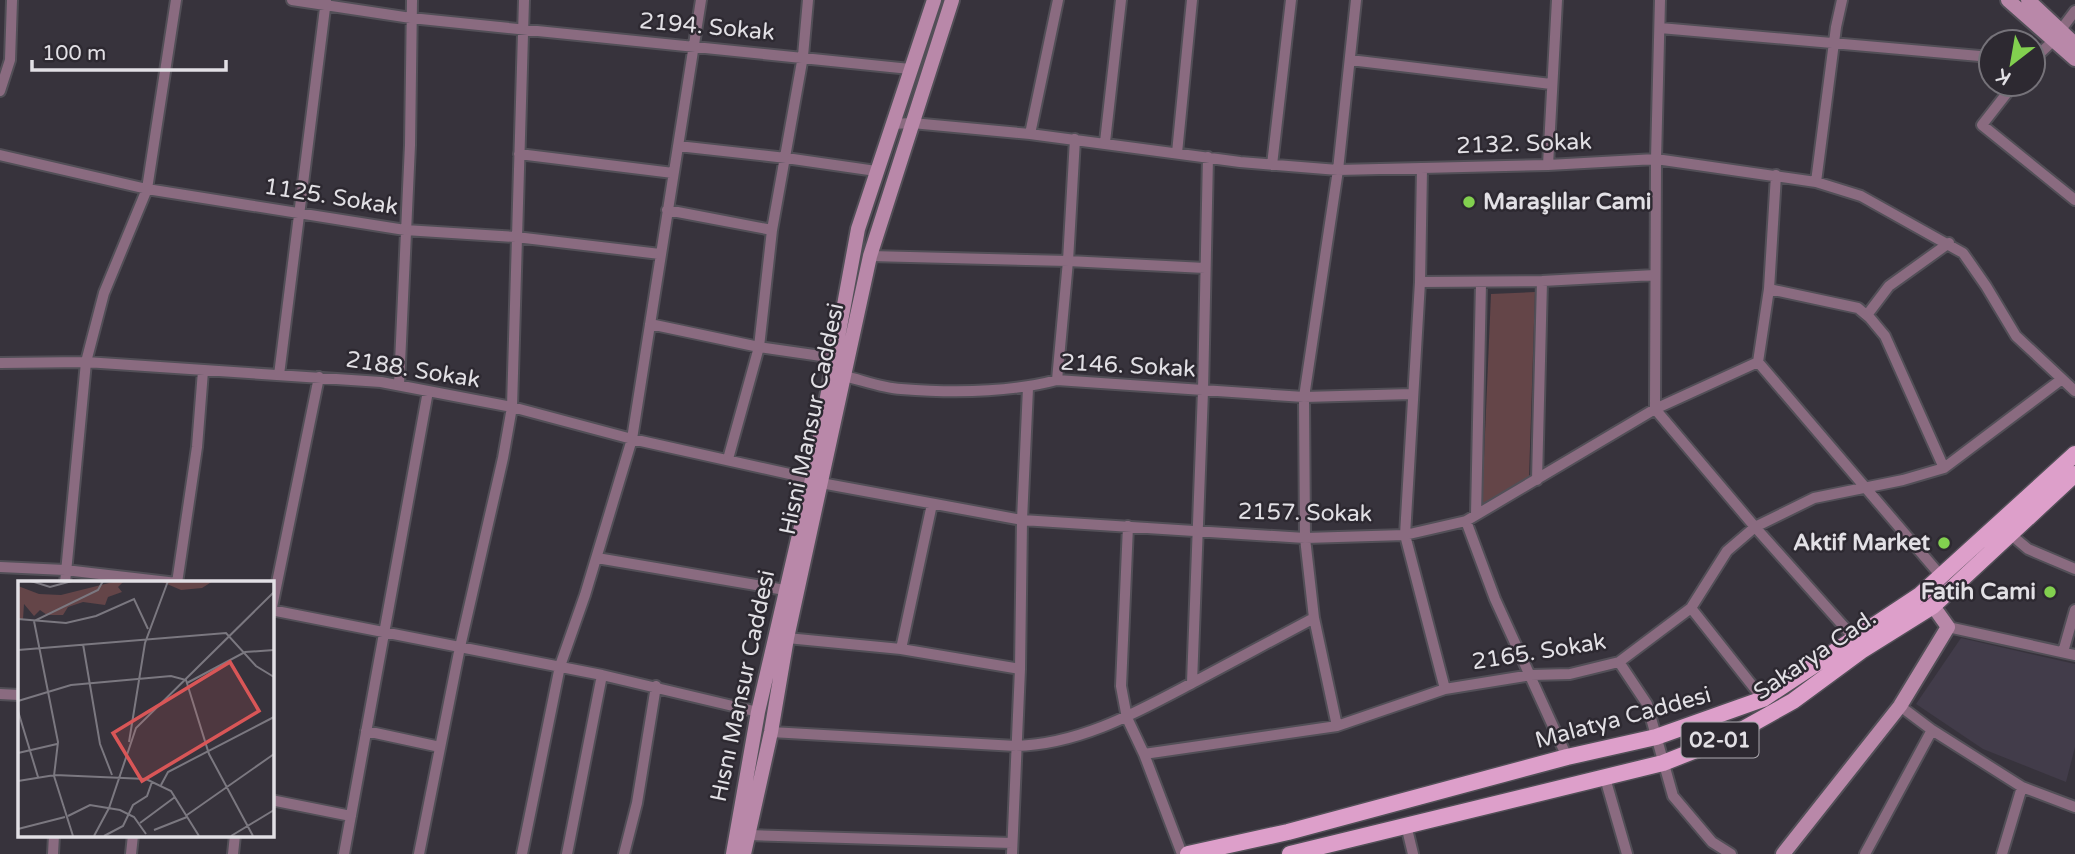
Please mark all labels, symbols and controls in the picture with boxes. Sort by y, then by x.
street label: 2194. Sokak [638,7,776,47]
scale bar [32,28,226,72]
north arrow [1977,28,2047,98]
text: 100 m [42,41,106,66]
text: K [1992,64,2015,89]
street label: 2132. Sokak [1456,128,1592,160]
street label: 1125. Sokak [262,173,400,221]
place label: Maraşlılar Cami [1483,188,1652,216]
marker: Maraşlılar Cami [1461,194,1477,210]
street label: Hisni Mansur Caddesi [774,301,850,537]
street label: 2188. Sokak [344,346,482,394]
street label: 2146. Sokak [1060,348,1196,384]
street label: 2157. Sokak [1238,498,1372,528]
place label: Aktif Market [1793,529,1930,557]
marker: Aktif Market [1936,535,1952,551]
street label: Hısnı Mansur Caddesi [705,568,781,804]
place label: Fatih Cami [1921,578,2036,606]
inset map [18,581,273,836]
marker: Fatih Cami [2042,584,2058,600]
street label: Sakarya Cad. [1748,604,1882,706]
street label: 2165. Sokak [1470,628,1608,676]
street label: Malatya Caddesi [1532,681,1714,755]
road number: 02-01 [1682,722,1758,758]

